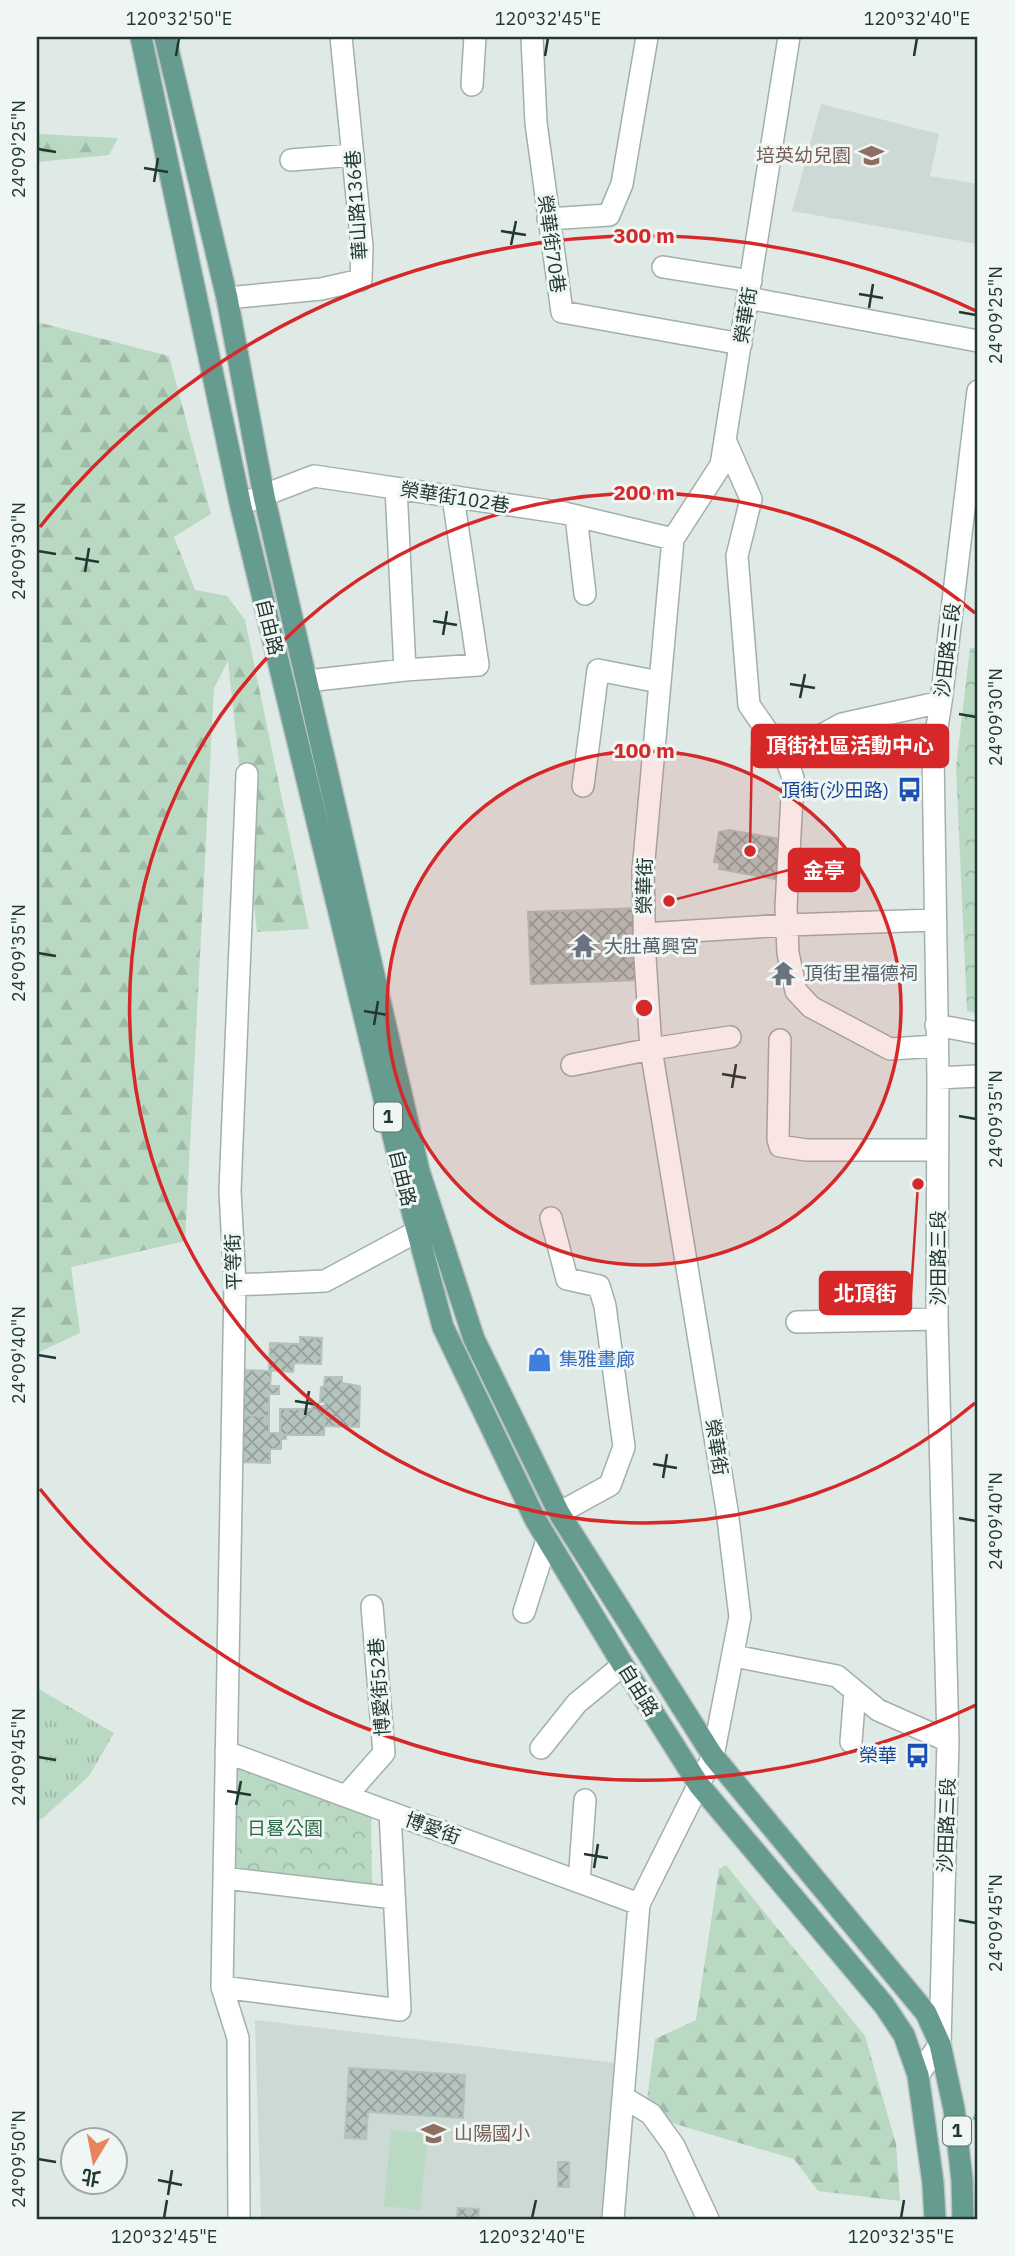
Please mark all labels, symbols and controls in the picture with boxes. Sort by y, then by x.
text: 120°32'50"E [126,7,232,30]
text: 120°32'45"E [495,7,601,30]
text: 120°32'40"E [864,7,970,30]
text: 24°09'25"N [7,100,30,198]
school or university icon: 培英幼兒園 [857,141,885,169]
place label: 培英幼兒園 [756,143,851,167]
street label: 華山路136巷 [340,149,372,261]
street label: 榮華街70巷 [533,193,571,295]
text: 300 m [613,221,675,249]
text: 24°09'25"N [984,266,1007,364]
street label: 榮華街 [729,285,761,345]
street label: 榮華街102巷 [399,477,511,517]
text: 200 m [613,478,675,506]
text: 24°09'30"N [7,502,30,600]
street label: 自由路 [251,596,289,658]
street label: 沙田路三段 [929,601,965,699]
text: 24°09'30"N [984,668,1007,766]
callout: 頂街社區活動中心 [752,725,948,767]
text: 頂街社區活動中心 [766,731,934,759]
text: 100 m [613,736,675,764]
bus stop icon: 頂街(沙田路) [895,776,923,804]
place label: 頂街(沙田路) [781,778,889,802]
callout: 金亭 [789,849,859,891]
text: 金亭 [803,856,845,884]
street label: 榮華街 [632,857,656,915]
text: 24°09'35"N [7,904,30,1002]
temple icon: 大肚萬興宮 [570,932,598,960]
place label: 大肚萬興宮 [604,934,699,958]
temple icon: 頂街里福德祠 [770,959,798,987]
place label: 頂街里福德祠 [804,961,918,985]
centre of rings [632,996,656,1020]
text: 24°09'35"N [984,1070,1007,1168]
road number: 1 [374,1102,402,1132]
street label: 自由路 [384,1147,422,1209]
street label: 沙田路三段 [926,1210,950,1306]
street label: 平等街 [220,1233,246,1291]
callout: 北頂街 [820,1272,911,1314]
text: 北頂街 [834,1279,897,1307]
text: 24°09'40"N [7,1306,30,1404]
shop icon: 集雅畫廊 [525,1345,553,1373]
place label: 集雅畫廊 [559,1347,635,1371]
street label: 榮華街 [701,1417,733,1477]
text: 24°09'40"N [984,1472,1007,1570]
street label: 博愛街52巷 [364,1637,394,1737]
street label: 自由路 [614,1659,664,1721]
text: 24°09'45"N [7,1708,30,1806]
bus stop icon: 榮華 [903,1741,931,1769]
place label: 榮華 [859,1743,897,1767]
street label: 沙田路三段 [932,1777,960,1873]
street label: 博愛街 [402,1807,464,1849]
park label: 日晷公園 [247,1816,323,1840]
text: 24°09'45"N [984,1874,1007,1972]
text: 24°09'50"N [7,2110,30,2208]
road number: 1 [943,2116,971,2146]
school or university icon: 山陽國小 [420,2119,448,2147]
place label: 山陽國小 [454,2121,530,2145]
north arrow [60,2126,130,2196]
text: 北 [80,2164,102,2191]
text: 120°32'45"E [111,2225,217,2248]
text: 120°32'40"E [479,2225,585,2248]
text: 120°32'35"E [848,2225,954,2248]

